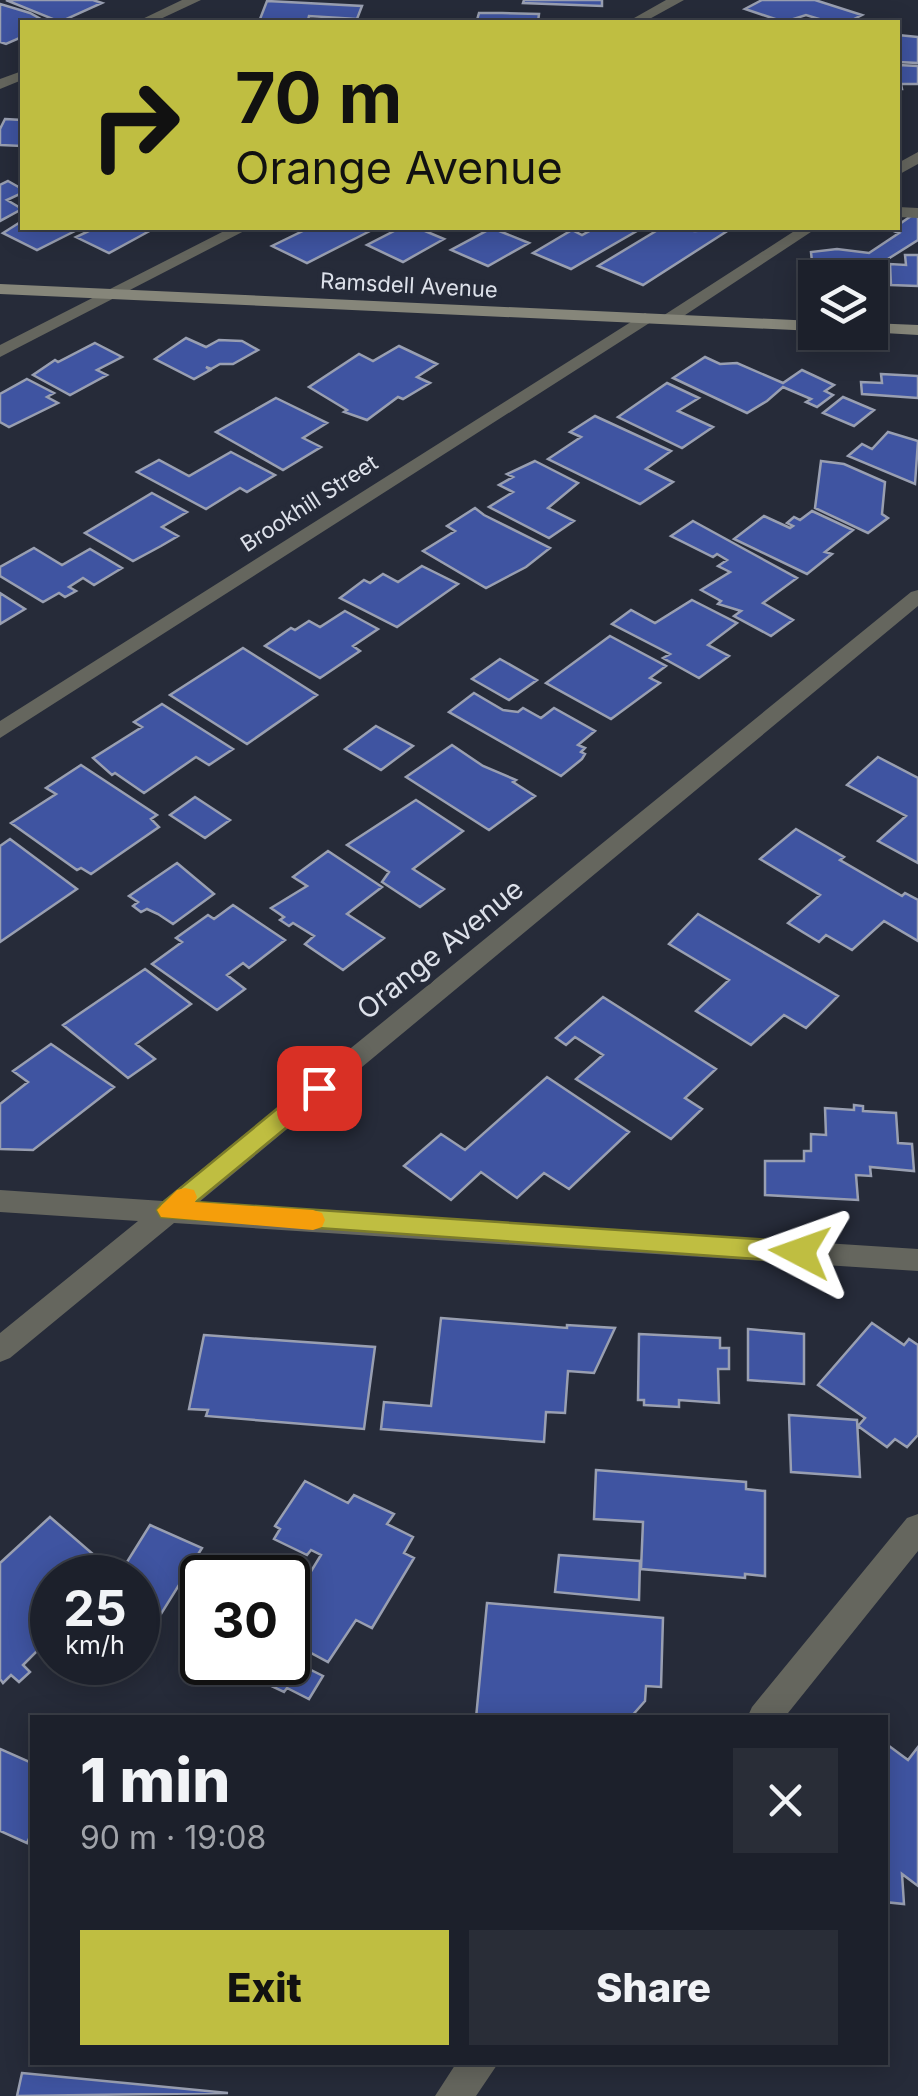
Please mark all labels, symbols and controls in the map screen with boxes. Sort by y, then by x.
text: 70 m [235,55,402,140]
icon: right [70,60,200,190]
text: Orange Avenue [235,140,563,195]
map controls [798,260,888,350]
button: layers [798,260,888,350]
street label: Ramsdell Avenue [320,267,498,303]
street label: Brookhill Street [236,449,382,557]
street label: Orange Avenue [350,872,530,1026]
pin [277,1046,362,1131]
icon: arrive [292,1061,347,1116]
position arrow [748,1200,852,1304]
speed limit sign: 30 [180,1555,310,1685]
text: 25 [63,1578,127,1638]
text: km/h [65,1630,125,1660]
text: 1 min [80,1744,230,1816]
button: close [733,1748,838,1853]
text: 90 m · 19:08 [80,1818,266,1857]
button: Exit [80,1930,449,2045]
button: Share [469,1930,838,2045]

